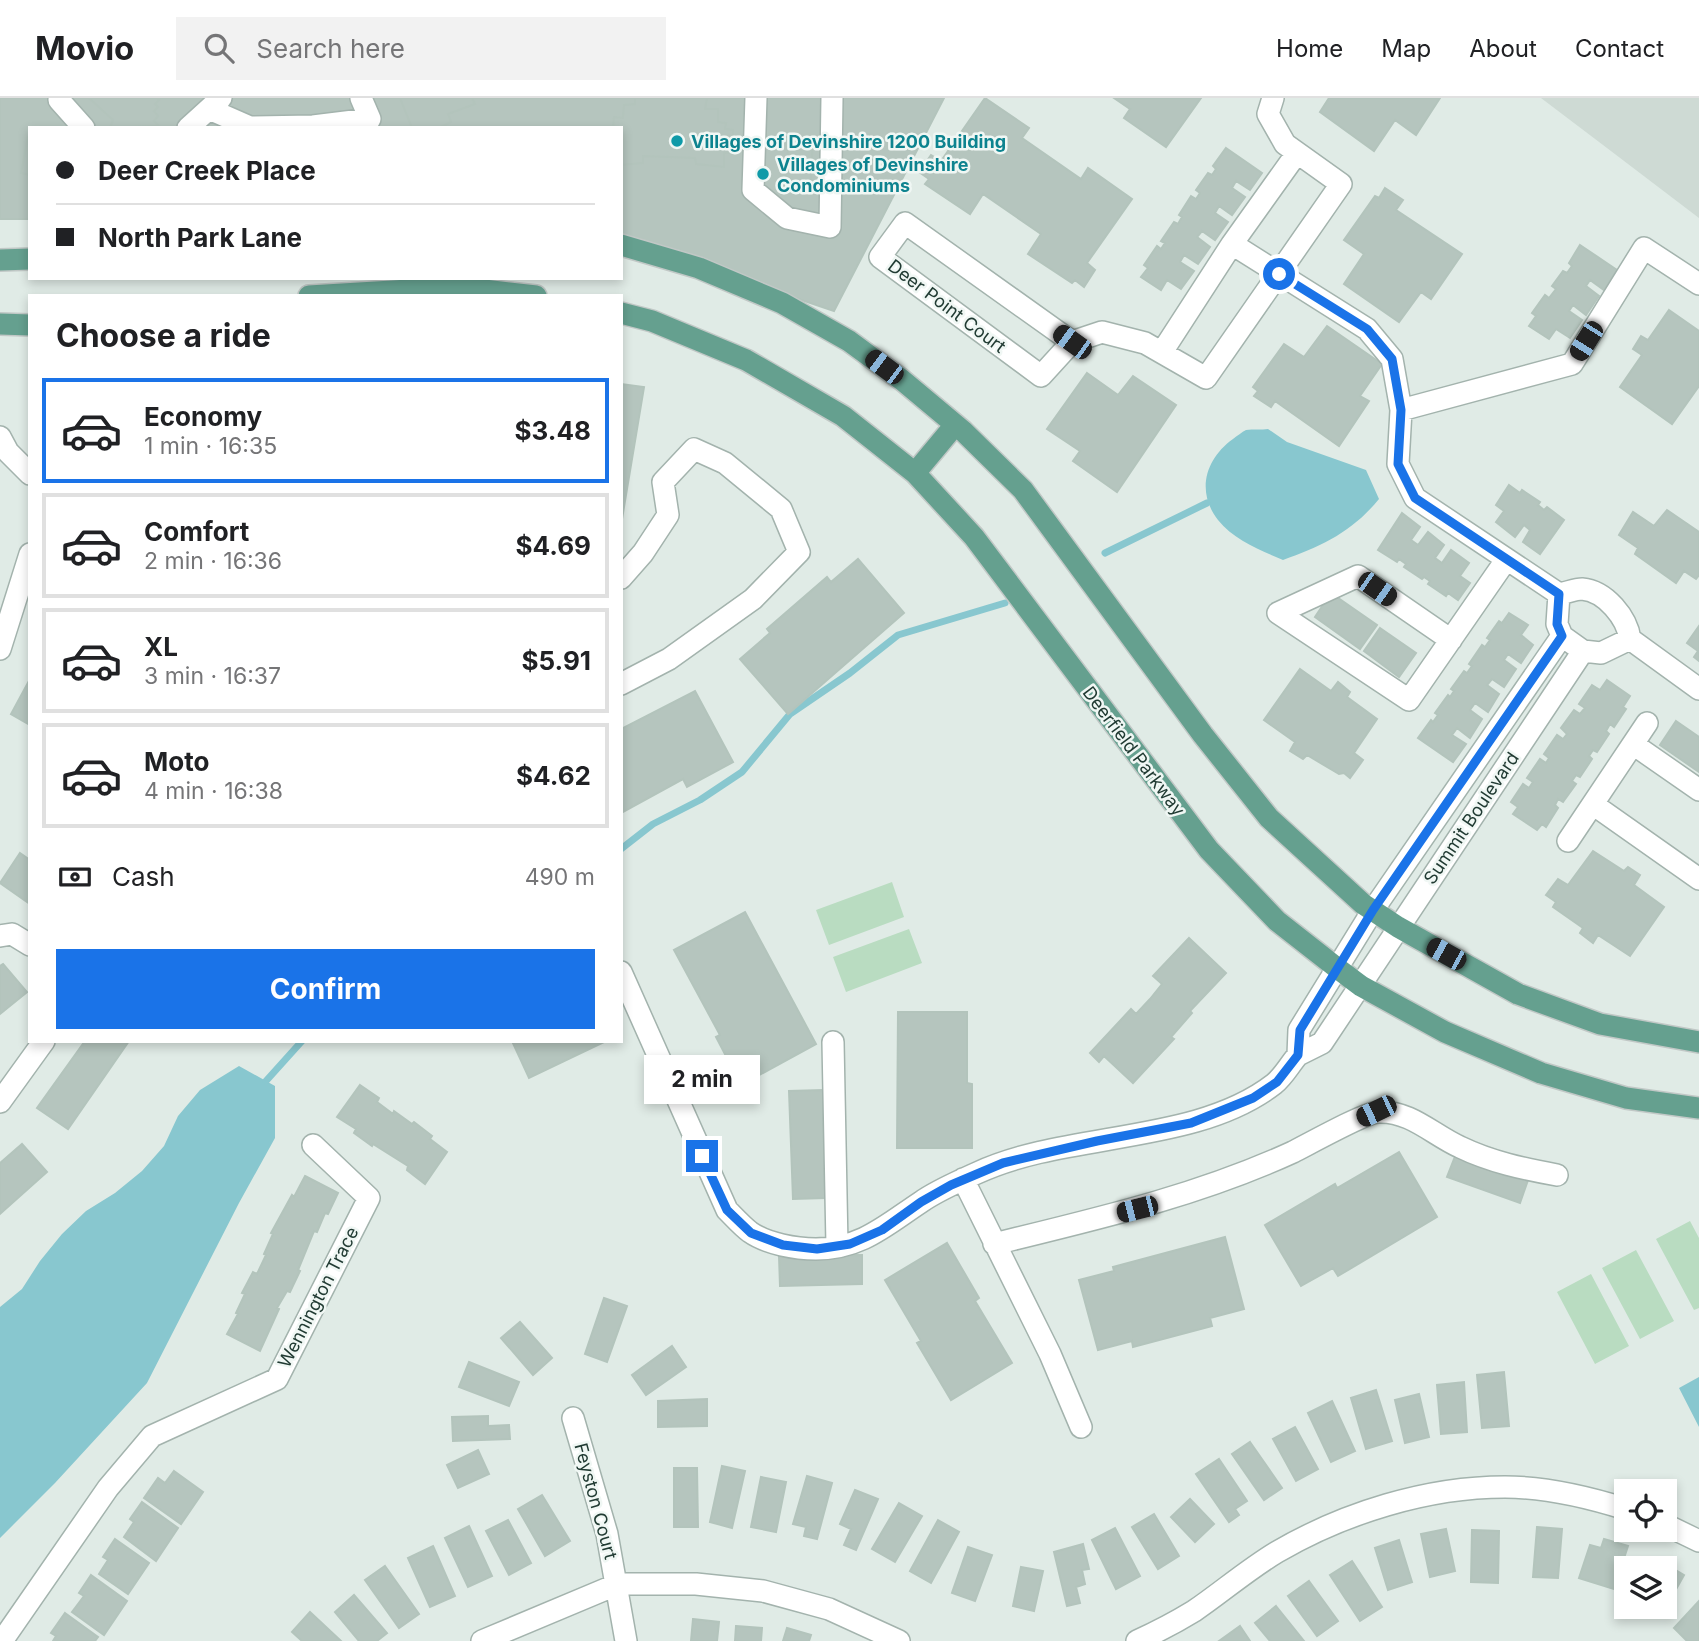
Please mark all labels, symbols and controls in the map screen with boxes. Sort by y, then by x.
search box [176,17,666,80]
text: Movio [35,28,134,68]
icon: search [200,29,238,67]
text: Search here [256,33,405,64]
text: Home [1276,34,1343,63]
text: Map [1381,34,1431,63]
text: About [1469,34,1537,63]
text: Contact [1575,34,1664,63]
place label: Villages of Devinshire 1200 Building [691,131,1006,152]
marker: Villages of Devinshire 1200 Building [669,133,685,149]
place label: Villages of Devinshire Condominiums [777,154,969,196]
text: Deer Creek Place [98,155,316,186]
marker: Villages of Devinshire Condominiums [755,166,771,182]
text: North Park Lane [98,222,302,253]
street label: Deer Point Court [884,255,1010,357]
route start [1263,258,1295,290]
text: Choose a ride [56,316,271,355]
car [1566,318,1607,364]
car [1049,321,1096,363]
car [861,346,908,388]
icon: car [60,399,123,462]
text: Economy [144,401,262,432]
text: $3.48 [515,415,591,446]
text: 1 min · 16:35 [144,432,277,460]
icon: car [60,514,123,577]
text: Comfort [144,516,249,547]
text: $4.69 [516,530,591,561]
text: 2 min · 16:36 [144,547,282,575]
car [1354,568,1401,610]
icon: car [60,629,123,692]
text: XL [144,631,178,662]
text: $5.91 [522,645,591,676]
text: 3 min · 16:37 [144,662,281,690]
street label: Deerfield Parkway [1079,682,1189,820]
icon: car [60,744,123,807]
text: Moto [144,746,209,777]
street label: Summit Boulevard [1419,748,1523,888]
text: $4.62 [516,760,591,791]
text: 4 min · 16:38 [144,777,283,805]
icon: cash [56,858,94,896]
text: Cash [112,861,175,892]
text: 490 m [525,863,595,891]
car [1423,935,1470,973]
button: Confirm [56,949,595,1029]
callout: 2 min [644,1054,760,1104]
text: 2 min [671,1065,733,1093]
car [1353,1092,1400,1130]
route end [686,1140,718,1172]
car [1115,1194,1160,1224]
street label: Wennington Trace [273,1223,363,1371]
street label: Feyston Court [570,1441,622,1561]
map controls [1614,1479,1677,1619]
button: locate [1614,1479,1677,1542]
button: layers [1614,1556,1677,1619]

